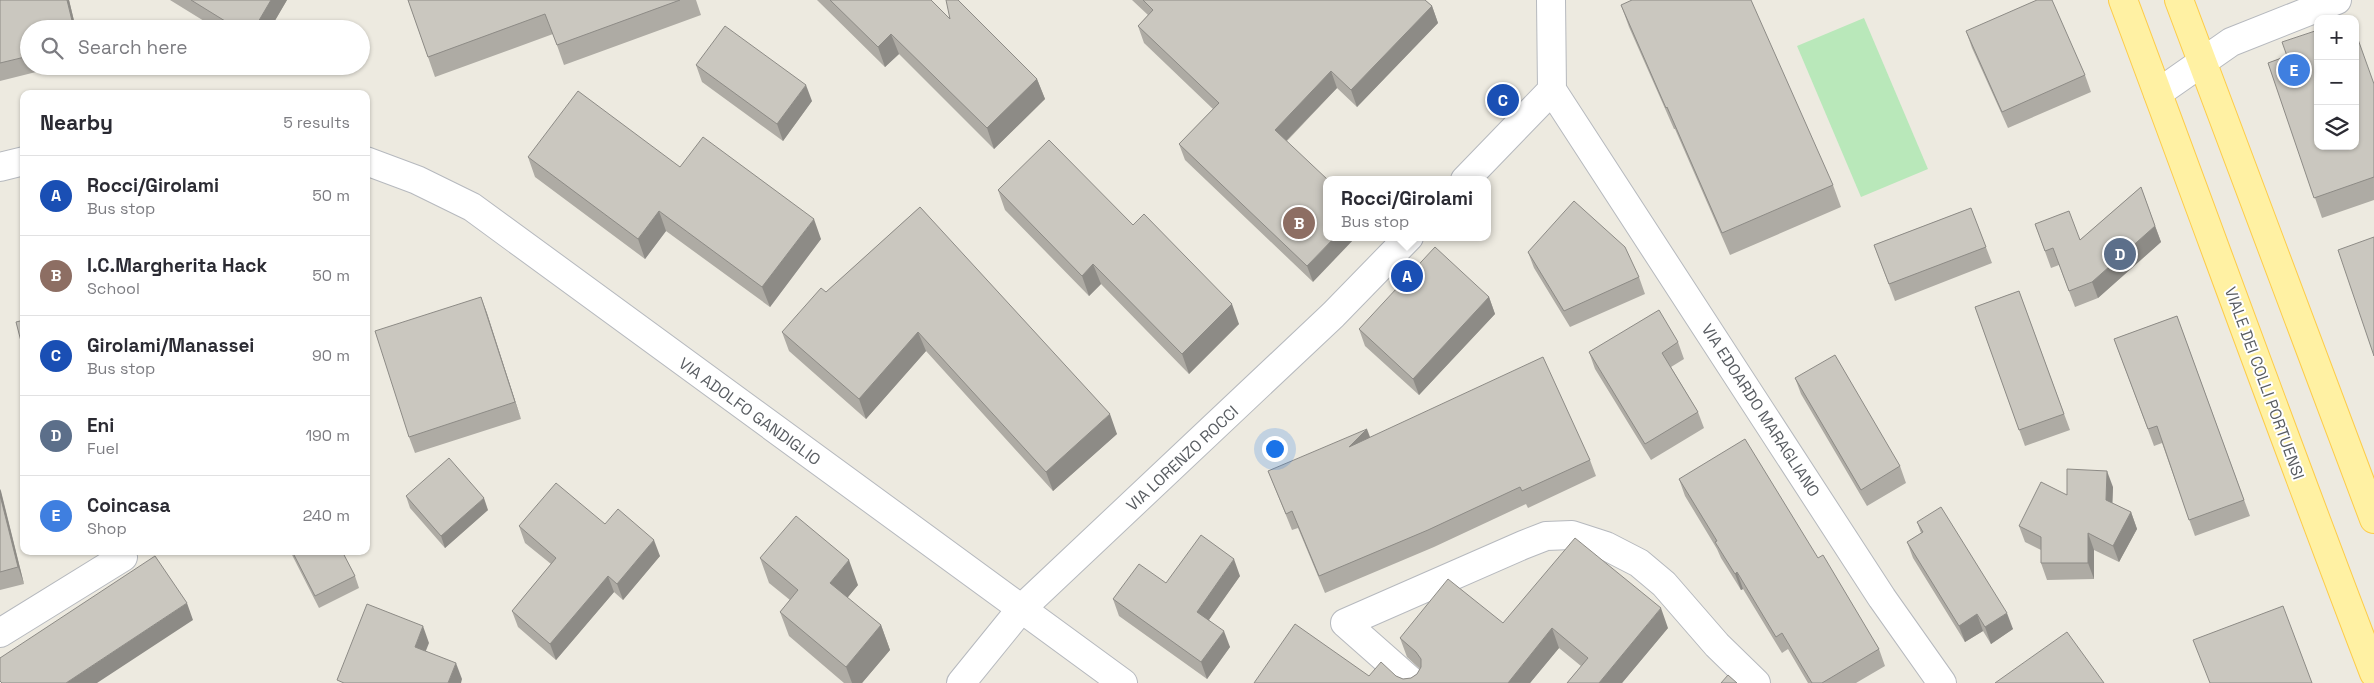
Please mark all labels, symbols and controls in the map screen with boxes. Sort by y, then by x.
map controls [2314,15,2359,150]
button: + [2314,15,2359,60]
search box [20,20,370,75]
icon: search [38,34,66,62]
text: Search here [78,35,188,60]
pin: E [2278,51,2310,89]
button: − [2314,60,2359,105]
pin: C [1487,81,1519,119]
button: layers [2314,105,2359,150]
text: Nearby [40,109,113,136]
text: 5 results [283,112,350,133]
text: Rocci/Girolami [87,173,219,198]
popup [1323,176,1491,241]
text: A [51,185,61,206]
text: 50 m [312,185,350,206]
text: Rocci/Girolami [1341,186,1473,211]
text: Bus stop [87,198,155,219]
pin: B [1283,204,1315,242]
text: Bus stop [1341,211,1409,232]
pin: D [2104,235,2136,273]
text: I.C.Margherita Hack [87,253,267,278]
pin: A [1391,257,1423,295]
text: B [51,265,61,286]
text: 50 m [312,265,350,286]
text: School [87,278,140,299]
street label: VIALE DEI COLLI PORTUENSI [2220,284,2309,482]
street label: VIA EDOARDO MARAGLIANO [1697,320,1824,501]
text: Girolami/Manassei [87,333,254,358]
text: C [51,345,61,366]
text: 90 m [312,345,350,366]
street label: VIA ADOLFO GANDIGLIO [674,353,825,470]
text: Bus stop [87,358,155,379]
street label: VIA LORENZO ROCCI [1122,401,1243,516]
text: Eni [87,413,114,438]
text: D [51,425,61,446]
text: 190 m [305,425,350,446]
your location [1262,436,1288,462]
text: Fuel [87,438,119,459]
text: Coincasa [87,493,171,518]
text: E [52,505,60,526]
text: 240 m [303,505,350,526]
text: Shop [87,518,127,539]

